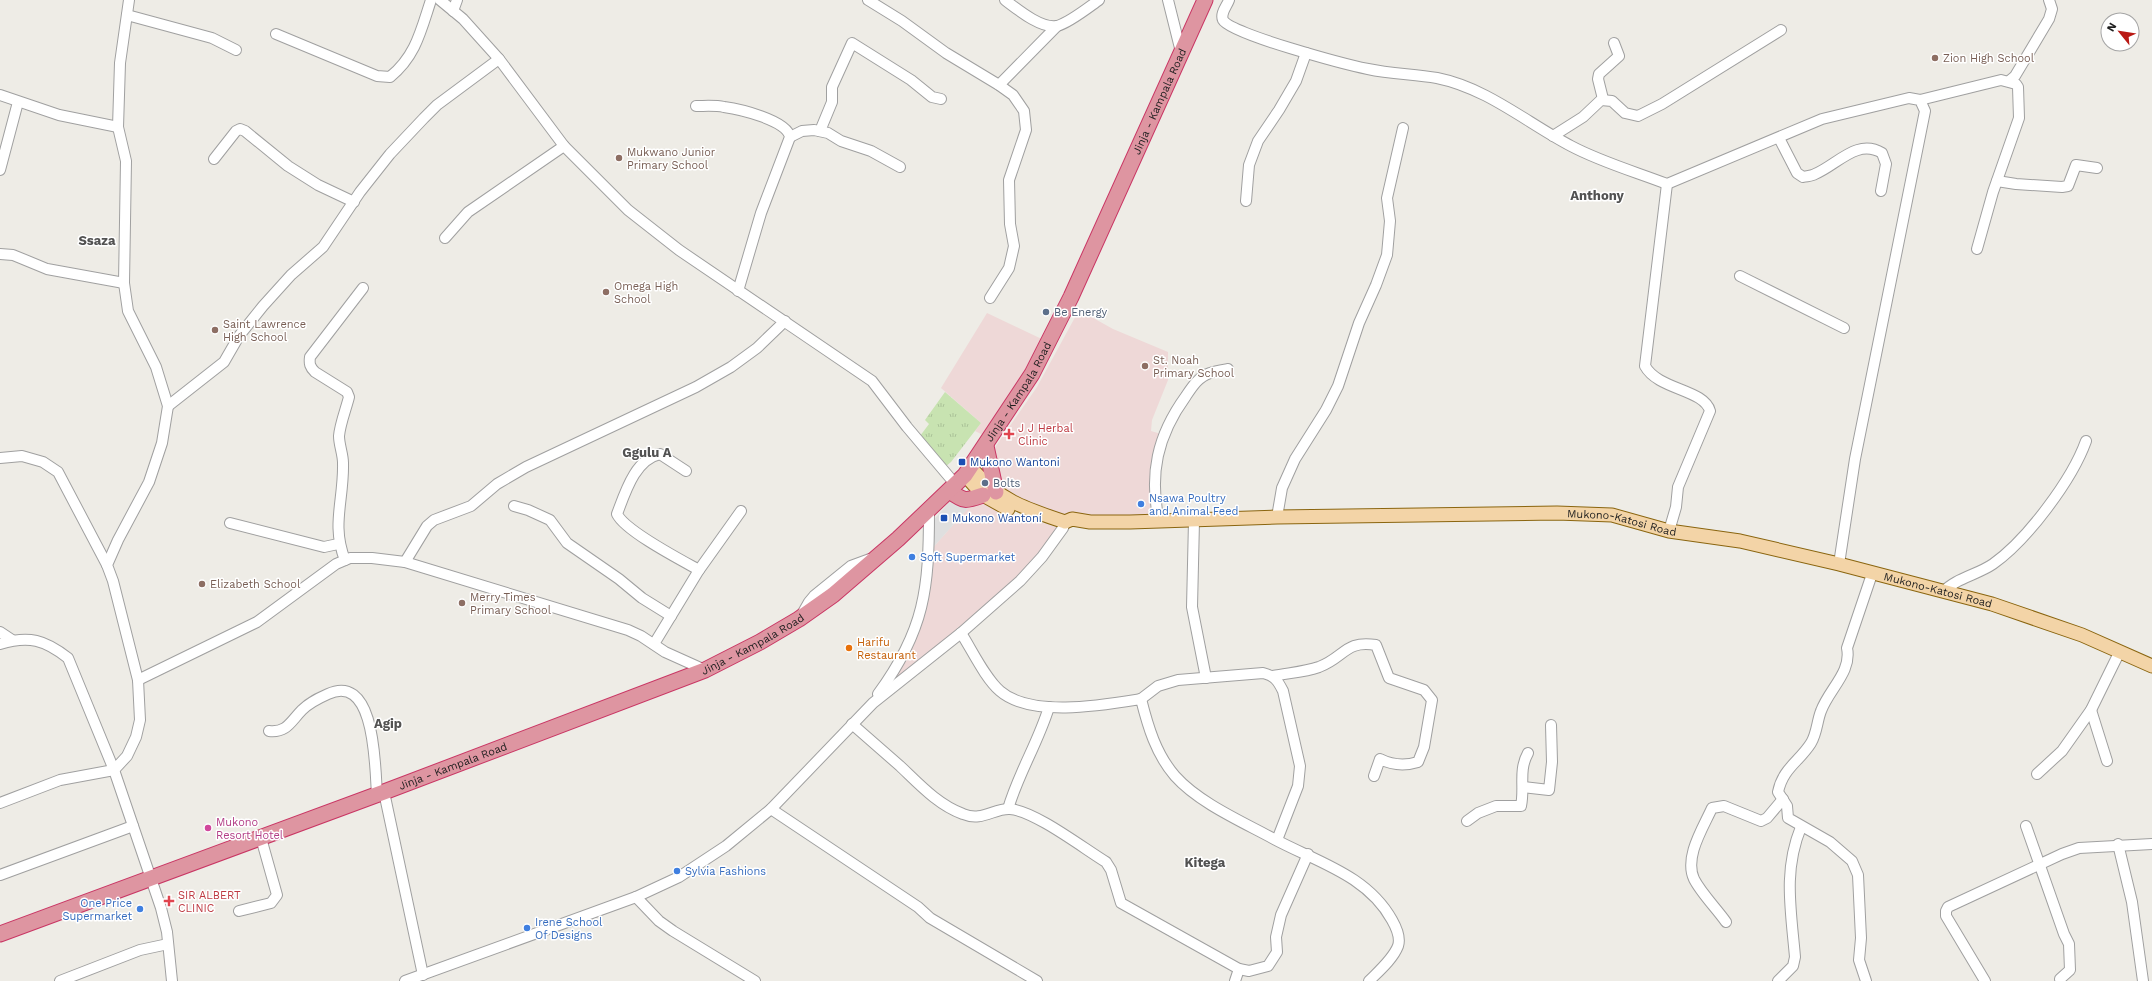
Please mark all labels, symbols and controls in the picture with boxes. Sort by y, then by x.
north arrow [2100,12,2140,52]
text: N [2104,20,2119,34]
street label: Jinja - Kampala Road [1130,47,1189,157]
place label: Zion High School [1943,52,2035,65]
marker: Zion High School [1930,53,1940,63]
place label: Mukwano Junior Primary School [627,146,716,172]
marker: Mukwano Junior Primary School [614,153,624,163]
district label: Anthony [1570,188,1624,203]
district label: Ssaza [78,233,116,248]
place label: Omega High School [614,280,678,306]
marker: Omega High School [601,287,611,297]
place label: Be Energy [1054,306,1108,319]
marker: Be Energy [1041,307,1051,317]
place label: Saint Lawrence High School [223,318,306,344]
marker: Saint Lawrence High School [210,325,220,335]
street label: Jinja - Kampala Road [983,340,1054,444]
place label: St. Noah Primary School [1153,354,1235,380]
marker: St. Noah Primary School [1140,361,1150,371]
place label: J J Herbal Clinic [1018,422,1074,448]
marker: J J Herbal Clinic [1003,428,1015,440]
district label: Ggulu A [622,445,672,460]
place label: Mukono Wantoni [970,456,1060,469]
marker: Mukono Wantoni [957,457,967,467]
place label: Bolts [993,477,1021,490]
marker: Bolts [980,478,990,488]
place label: Nsawa Poultry and Animal Feed [1149,492,1238,518]
marker: Nsawa Poultry and Animal Feed [1136,499,1146,509]
street label: Mukono-Katosi Road [1567,507,1677,539]
place label: Mukono Wantoní [952,512,1042,525]
marker: Mukono Wantoní [939,513,949,523]
place label: Soft Supermarket [920,551,1016,564]
marker: Soft Supermarket [907,552,917,562]
street label: Mukono-Katosi Road [1882,570,1994,611]
place label: Elizabeth School [210,578,301,591]
marker: Elizabeth School [197,579,207,589]
place label: Merry Times Primary School [470,591,552,617]
marker: Merry Times Primary School [457,598,467,608]
street label: Jinja - Kampala Road [700,611,807,678]
place label: Harifu Restaurant [857,636,916,662]
marker: Harifu Restaurant [844,643,854,653]
district label: Agip [374,716,402,731]
street label: Jinja - Kampala Road [397,740,509,793]
place label: Mukono Resort Hotel [216,816,284,842]
marker: Mukono Resort Hotel [203,823,213,833]
district label: Kitega [1185,855,1226,870]
place label: Sylvia Fashions [685,865,766,878]
marker: Sylvia Fashions [672,866,682,876]
place label: SIR ALBERT CLINIC [178,889,241,915]
marker: SIR ALBERT CLINIC [163,895,175,907]
place label: One Price Supermarket [62,897,132,923]
marker: One Price Supermarket [135,904,145,914]
place label: Irene School Of Designs [535,916,603,942]
marker: Irene School Of Designs [522,923,532,933]

